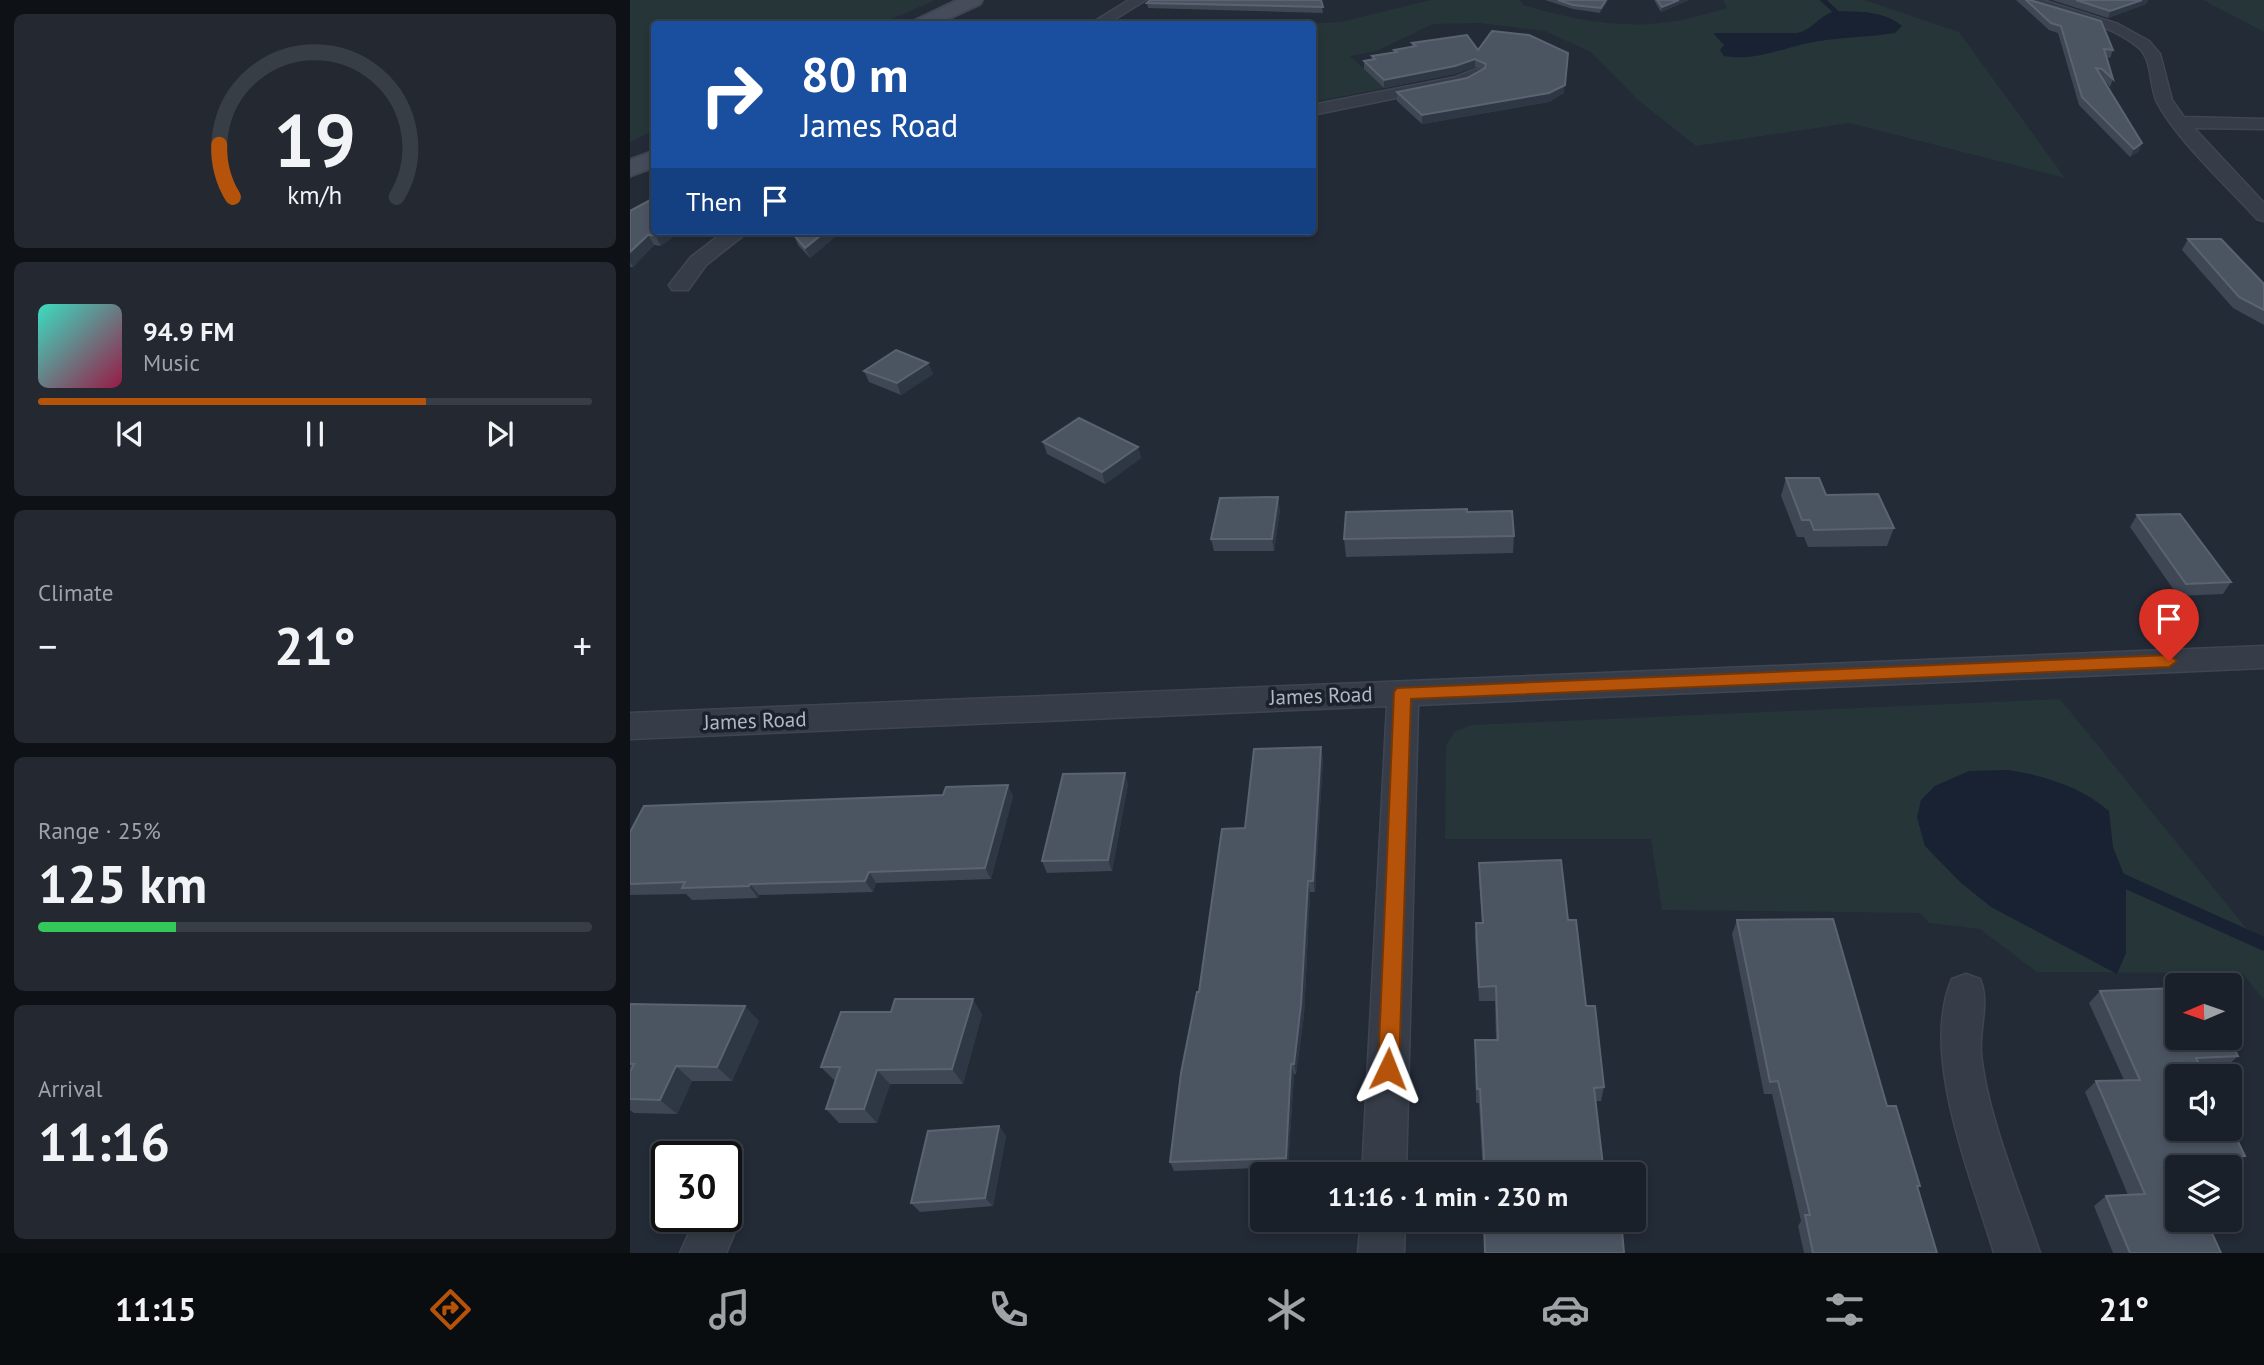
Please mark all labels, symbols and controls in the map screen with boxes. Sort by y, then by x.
text: 80 m [801,42,908,106]
icon: right [686,49,777,140]
text: 19 [274,93,356,187]
text: James Road [801,104,958,146]
text: km/h [288,179,342,211]
icon: arrive [756,182,794,220]
text: Then [686,185,742,218]
text: 94.9 FM [143,315,234,348]
text: Music [143,348,200,377]
icon: previous [111,415,149,453]
icon: pause [296,415,334,453]
icon: next [481,415,519,453]
text: Climate [38,578,113,607]
pin [2139,589,2199,661]
icon: arrive [2150,600,2188,638]
text: 21° [274,612,356,679]
text: − [38,621,57,670]
text: + [573,621,592,670]
street label: James Road [1268,680,1373,711]
street label: James Road [702,705,807,736]
text: Range · 25% [38,816,161,845]
text: 125 km [38,850,207,917]
north arrow [2165,973,2242,1050]
map controls [2165,973,2242,1232]
position arrow [1351,1032,1425,1106]
button: sound [2165,1064,2242,1141]
text: Arrival [38,1074,102,1103]
text: 11:16 [38,1108,170,1175]
speed limit sign: 30 [651,1141,742,1232]
button: layers [2165,1155,2242,1232]
text: 11:16 · 1 min · 230 m [1328,1180,1568,1213]
icon: directions [426,1285,475,1334]
icon: music [705,1285,754,1334]
icon: phone [984,1285,1033,1334]
icon: climate [1262,1285,1311,1334]
icon: car [1541,1285,1590,1334]
icon: filters [1820,1285,1869,1334]
text: 11:15 [115,1288,196,1330]
text: 21° [2099,1288,2149,1330]

